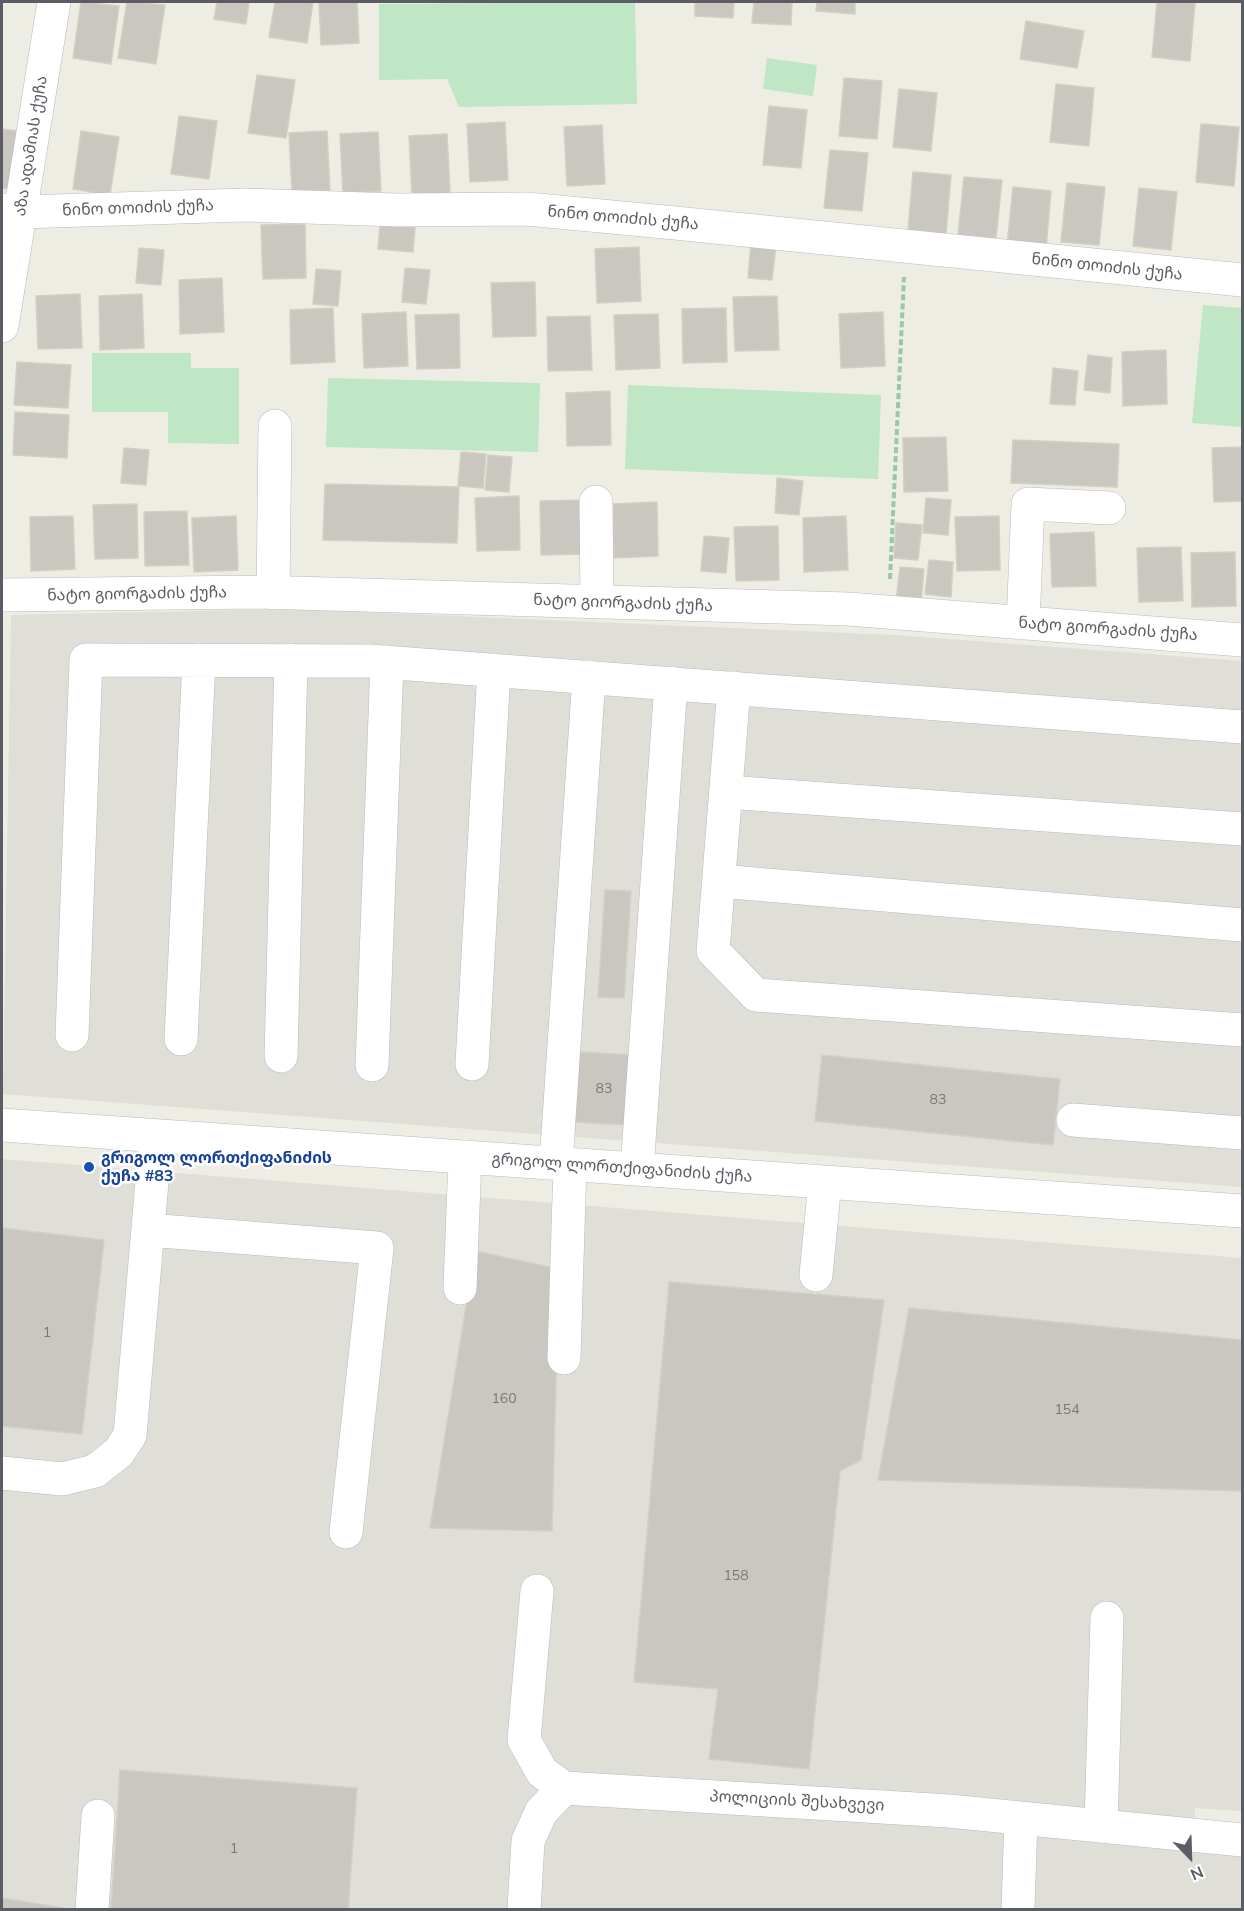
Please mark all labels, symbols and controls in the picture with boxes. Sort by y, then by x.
street label: აზა ადამიას ქუჩა [10,74,52,218]
street label: ნინო თოიძის ქუჩა [62,196,214,220]
street label: ნინო თოიძის ქუჩა [547,202,699,234]
street label: ნინო თოიძის ქუჩა [1031,250,1183,284]
street label: ნატო გიორგაძის ქუჩა [47,583,227,605]
street label: ნატო გიორგაძის ქუჩა [533,590,713,616]
street label: ნატო გიორგაძის ქუჩა [1018,613,1198,645]
house number: 83 [596,1081,612,1097]
house number: 83 [930,1092,946,1108]
place label: გრიგოლ ლორთქიფანიძის ქუჩა #83 [101,1148,332,1186]
street label: გრიგოლ ლორთქიფანიძის ქუჩა [491,1149,753,1187]
marker: გრიგოლ ლორთქიფანიძის ქუჩა #83 [82,1160,96,1174]
house number: 1 [43,1325,51,1341]
house number: 160 [491,1391,517,1407]
house number: 154 [1054,1402,1080,1418]
house number: 158 [723,1568,749,1584]
street label: პოლიციის შესახვევი [709,1787,885,1815]
north arrow [1160,1827,1220,1887]
house number: 1 [230,1841,238,1857]
text: N [1188,1862,1207,1885]

